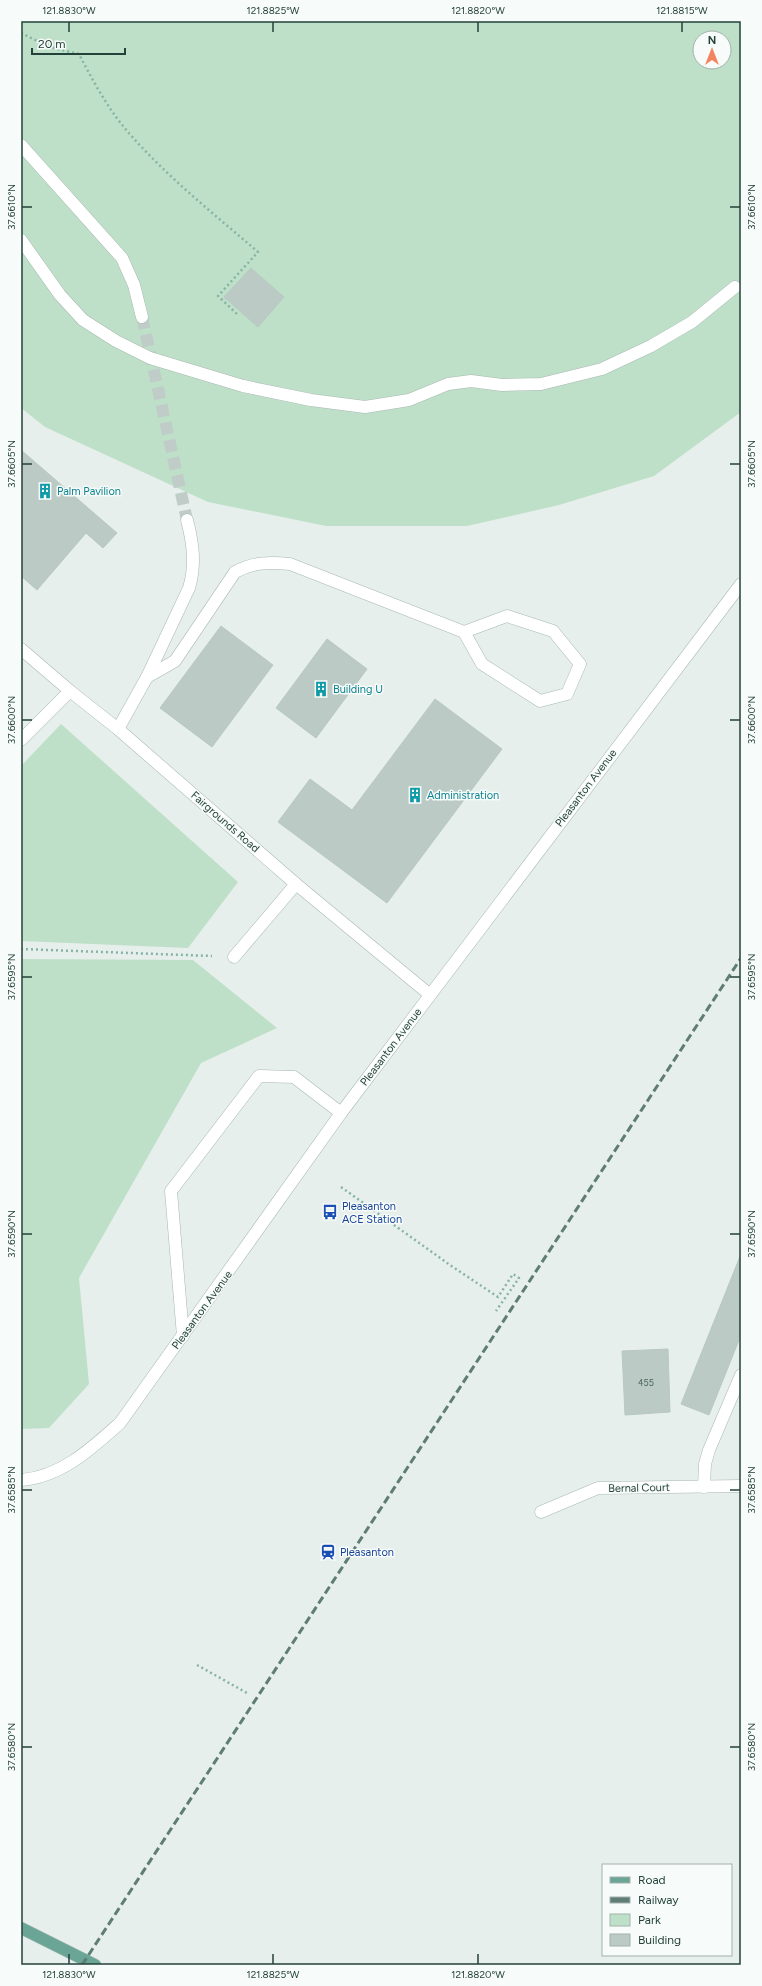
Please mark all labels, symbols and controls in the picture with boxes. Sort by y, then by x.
text: 121.8830°W [42,4,96,17]
text: 121.8825°W [247,4,300,17]
text: 121.8820°W [451,4,505,17]
text: 121.8815°W [656,4,708,17]
scale bar [32,30,125,56]
north arrow [692,30,732,70]
text: N [708,34,716,47]
text: 20 m [38,37,66,51]
text: 37.6610°N [5,184,18,230]
text: 37.6610°N [745,184,758,230]
text: 37.6605°N [5,440,18,488]
text: 37.6605°N [745,440,758,488]
building icon: Palm Pavilion [36,482,54,500]
place label: Palm Pavilion [57,485,121,498]
building icon: Building U [312,680,330,698]
place label: Building U [333,683,383,696]
text: 37.6600°N [5,696,18,744]
text: 37.6600°N [745,696,758,744]
street label: Pleasanton Avenue [553,747,619,829]
building icon: Administration [406,786,424,804]
street label: Fairgrounds Road [188,789,262,855]
place label: Administration [427,789,499,802]
text: 37.6595°N [5,953,18,1001]
text: 37.6595°N [745,953,758,1001]
street label: Pleasanton Avenue [358,1006,424,1088]
place label: Pleasanton ACE Station [342,1200,402,1226]
bus stop icon: Pleasanton ACE Station [321,1203,339,1221]
text: 37.6590°N [5,1210,18,1258]
text: 37.6590°N [745,1210,758,1258]
street label: Pleasanton Avenue [169,1268,235,1352]
house number: 455 [638,1377,654,1388]
text: 37.6585°N [5,1466,18,1514]
text: 37.6585°N [745,1466,758,1514]
street label: Bernal Court [608,1481,670,1495]
station icon: Pleasanton [319,1543,337,1561]
place label: Pleasanton [340,1546,394,1559]
text: 37.6580°N [5,1723,18,1771]
text: 37.6580°N [745,1723,758,1771]
legend [602,1864,732,1956]
text: Road [638,1873,666,1887]
text: Railway [638,1893,679,1907]
text: Park [638,1913,661,1927]
text: Building [638,1933,681,1947]
text: 121.8830°W [42,1968,96,1981]
text: 121.8825°W [247,1968,300,1981]
text: 121.8820°W [451,1968,505,1981]

